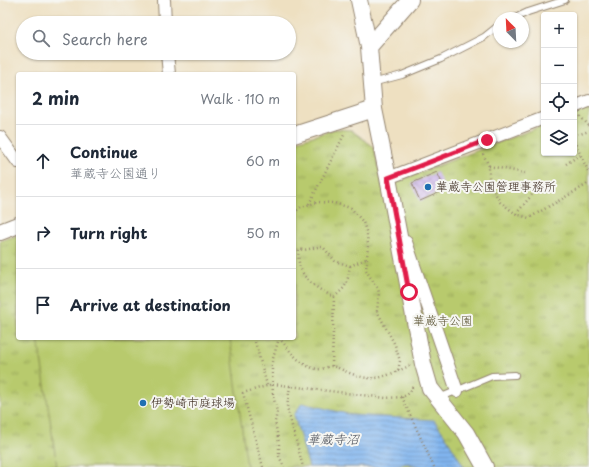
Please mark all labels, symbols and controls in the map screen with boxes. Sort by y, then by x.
north arrow [493,12,529,48]
map controls [541,12,577,156]
button: + [541,12,577,48]
search box [16,16,296,60]
icon: search [30,27,52,49]
text: Search here [62,27,148,50]
button: − [541,48,577,84]
button: locate [541,84,577,120]
text: 2 min [32,85,79,111]
text: Walk · 110 m [201,89,280,108]
button: layers [541,120,577,156]
route end [478,131,496,149]
text: Continue [70,140,138,163]
icon: ahead [32,150,54,172]
text: 60 m [246,151,280,170]
text: 華蔵寺公園通り [70,163,161,182]
place label: 華蔵寺公園管理事務所 [436,177,556,195]
marker: 華蔵寺公園管理事務所 [423,182,433,192]
text: Turn right [70,221,147,244]
icon: right [32,222,54,244]
text: 50 m [246,223,280,242]
route start [400,283,418,301]
text: Arrive at destination [70,293,231,316]
icon: arrive [32,294,54,316]
park label: 華蔵寺公園 [413,311,473,329]
place label: 伊勢崎市庭球場 [151,393,235,411]
marker: 伊勢崎市庭球場 [138,398,148,408]
water label: 華蔵寺沼 [307,429,360,448]

